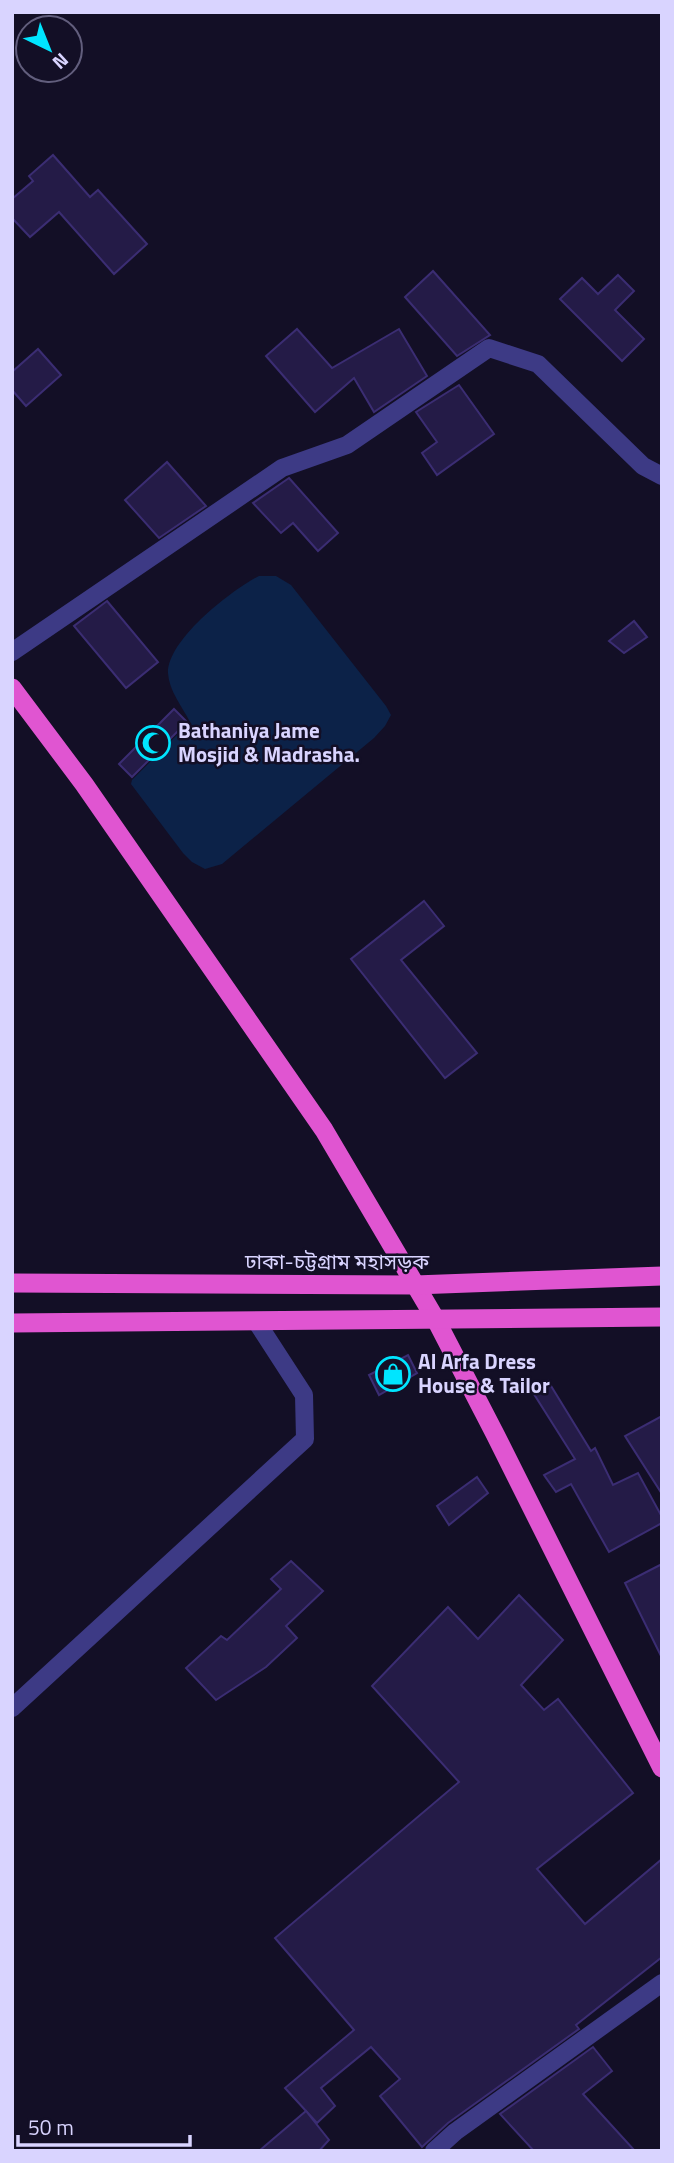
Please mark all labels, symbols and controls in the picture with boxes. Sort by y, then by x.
north arrow [14,14,84,84]
text: N [46,47,76,77]
place label: Bathaniya Jame Mosjid & Madrasha. [178,714,360,770]
mosque icon: Bathaniya Jame Mosjid & Madrasha. [134,724,172,762]
street label: ঢাকা-চট্টগ্রাম মহাসড়ক [244,1245,430,1277]
place label: Al Arfa Dress House & Tailor [418,1345,550,1401]
shop icon: Al Arfa Dress House & Tailor [374,1355,412,1393]
scale bar [18,2104,189,2148]
text: 50 m [28,2111,74,2143]

